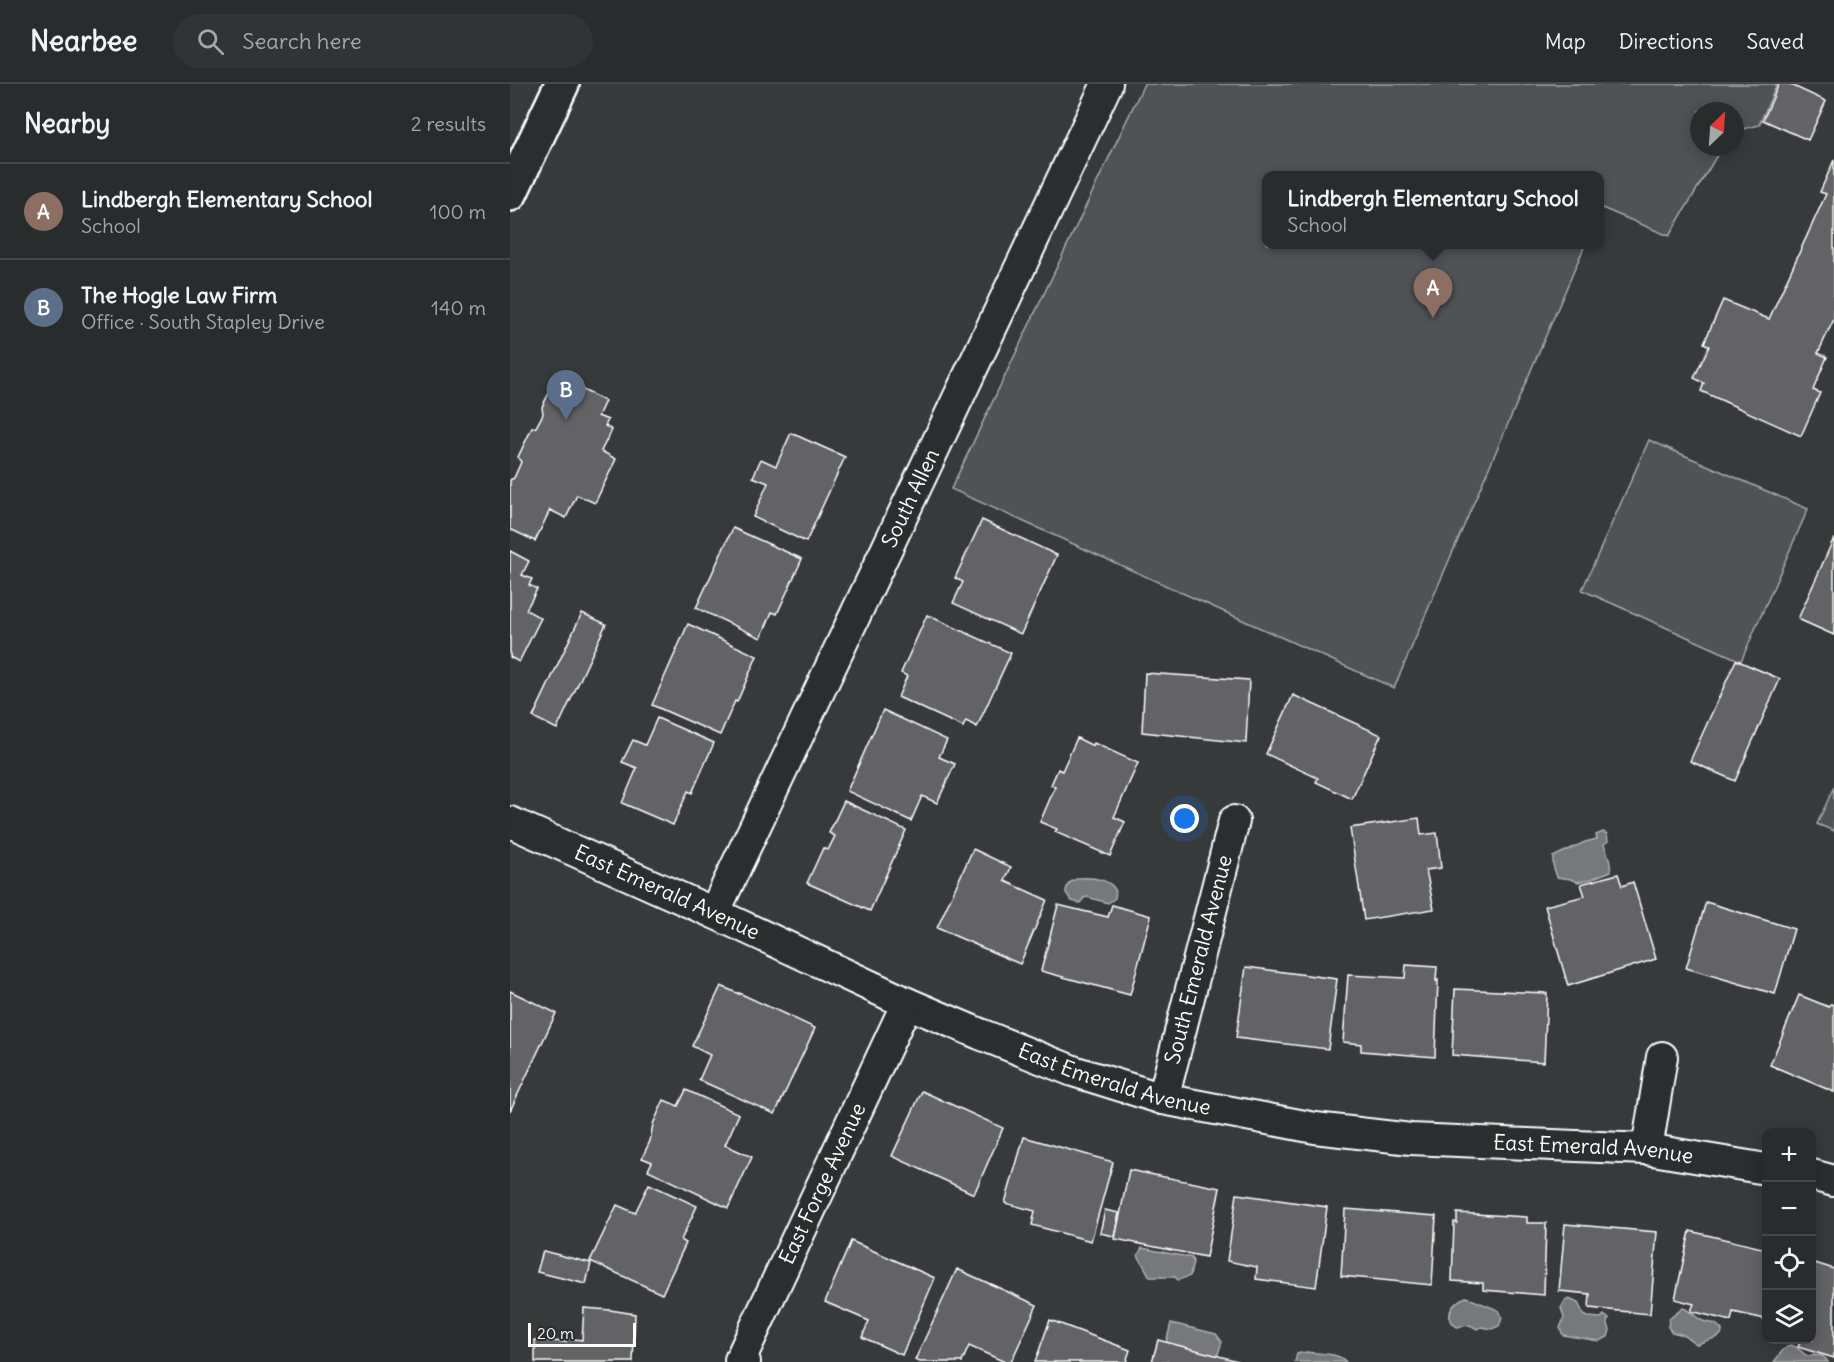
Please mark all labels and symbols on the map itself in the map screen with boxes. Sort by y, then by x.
north arrow [1690,102,1744,156]
pin: A [1414,268,1452,318]
pin: B [546,370,586,420]
street label: South Allen [875,444,945,552]
your location [1170,804,1199,833]
street label: East Emerald Avenue [570,838,764,945]
street label: South Emerald Avenue [1158,852,1238,1067]
street label: East Emerald Avenue [1014,1037,1213,1121]
street label: East Forge Avenue [773,1098,871,1269]
street label: East Emerald Avenue [1493,1129,1695,1170]
scale bar [528,1320,636,1348]

